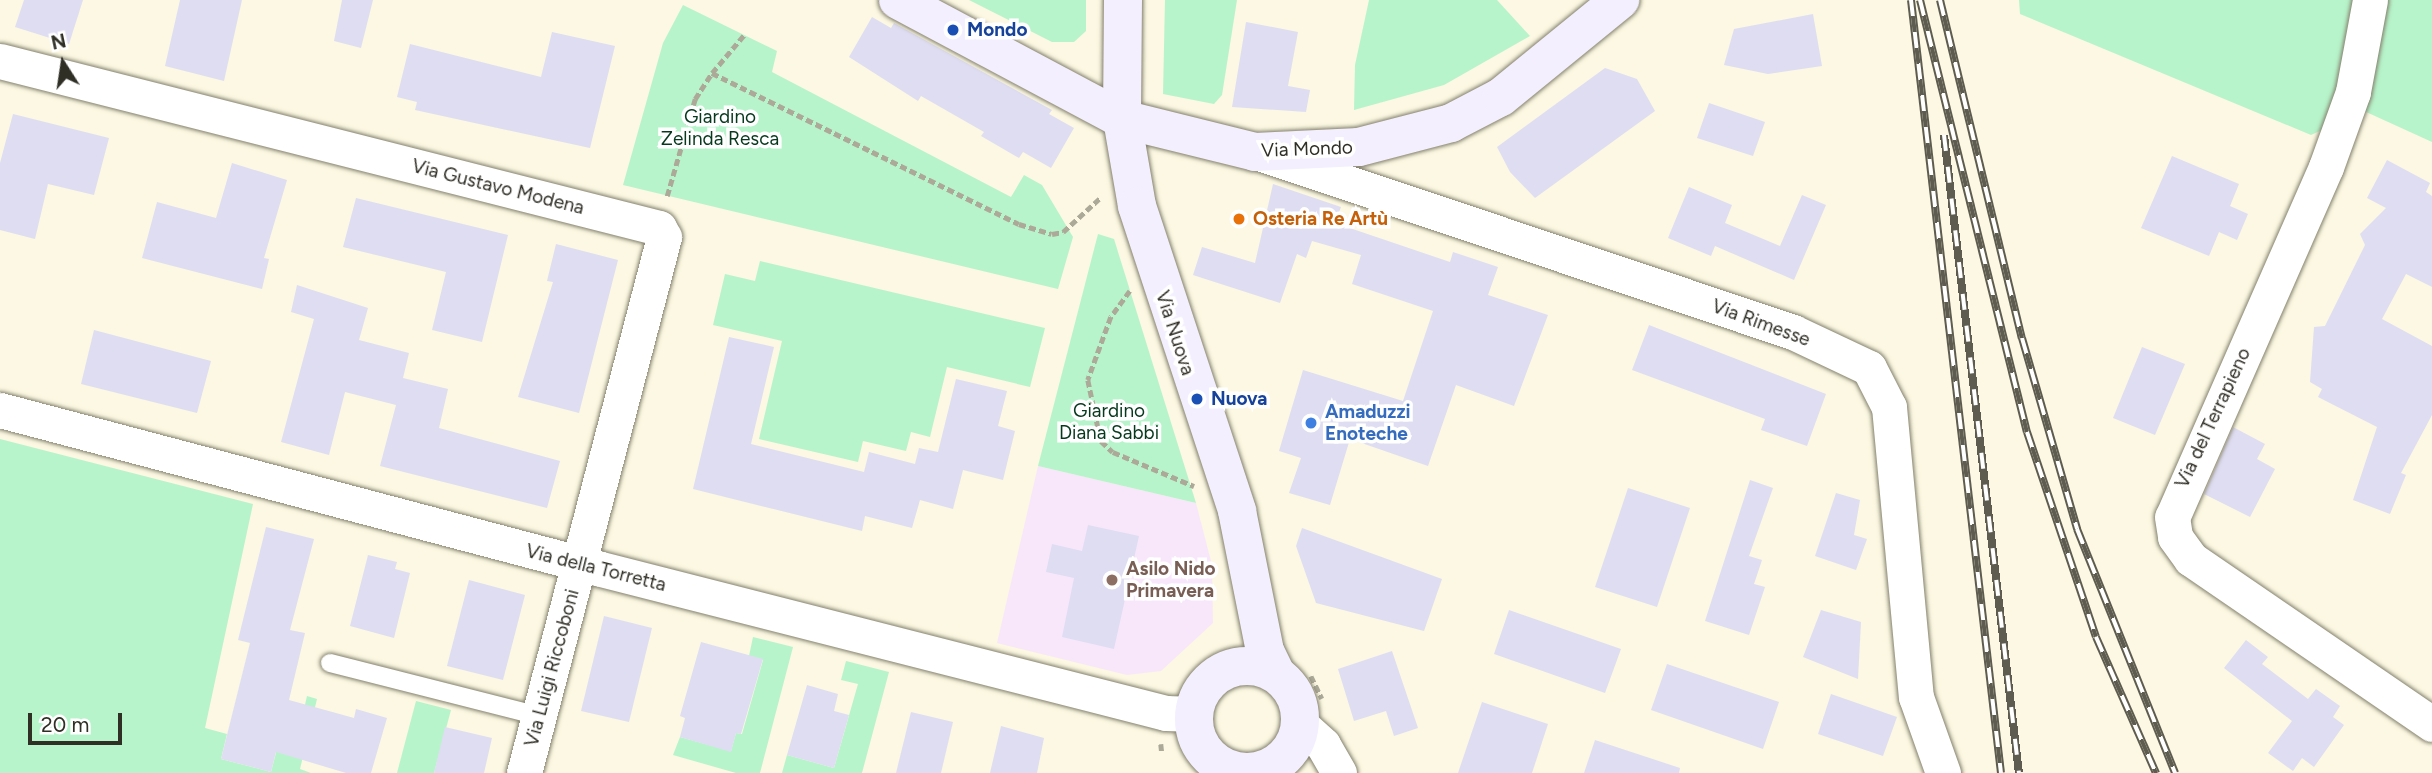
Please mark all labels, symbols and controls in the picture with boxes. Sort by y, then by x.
place label: Mondo [967,19,1027,41]
marker: Mondo [945,22,961,38]
north arrow [28,28,98,98]
text: N [49,29,68,55]
park label: Giardino Zelinda Resca [661,106,779,150]
street label: Via Mondo [1261,136,1353,162]
street label: Via Gustavo Modena [409,155,587,219]
place label: Osteria Re Artù [1253,208,1388,230]
marker: Osteria Re Artù [1231,211,1247,227]
street label: Via Nuova [1151,288,1199,378]
street label: Via Rimesse [1709,295,1813,351]
street label: Via del Terrapieno [2171,344,2255,492]
place label: Nuova [1211,388,1267,410]
marker: Nuova [1189,391,1205,407]
park label: Giardino Diana Sabbi [1059,400,1159,444]
place label: Amaduzzi Enoteche [1325,401,1410,445]
marker: Amaduzzi Enoteche [1303,415,1319,431]
street label: Via della Torretta [523,540,669,596]
place label: Asilo Nido Primavera [1126,558,1216,602]
marker: Asilo Nido Primavera [1104,572,1120,588]
street label: Via Luigi Riccoboni [520,587,584,749]
scale bar [32,700,126,744]
text: 20 m [41,712,89,737]

